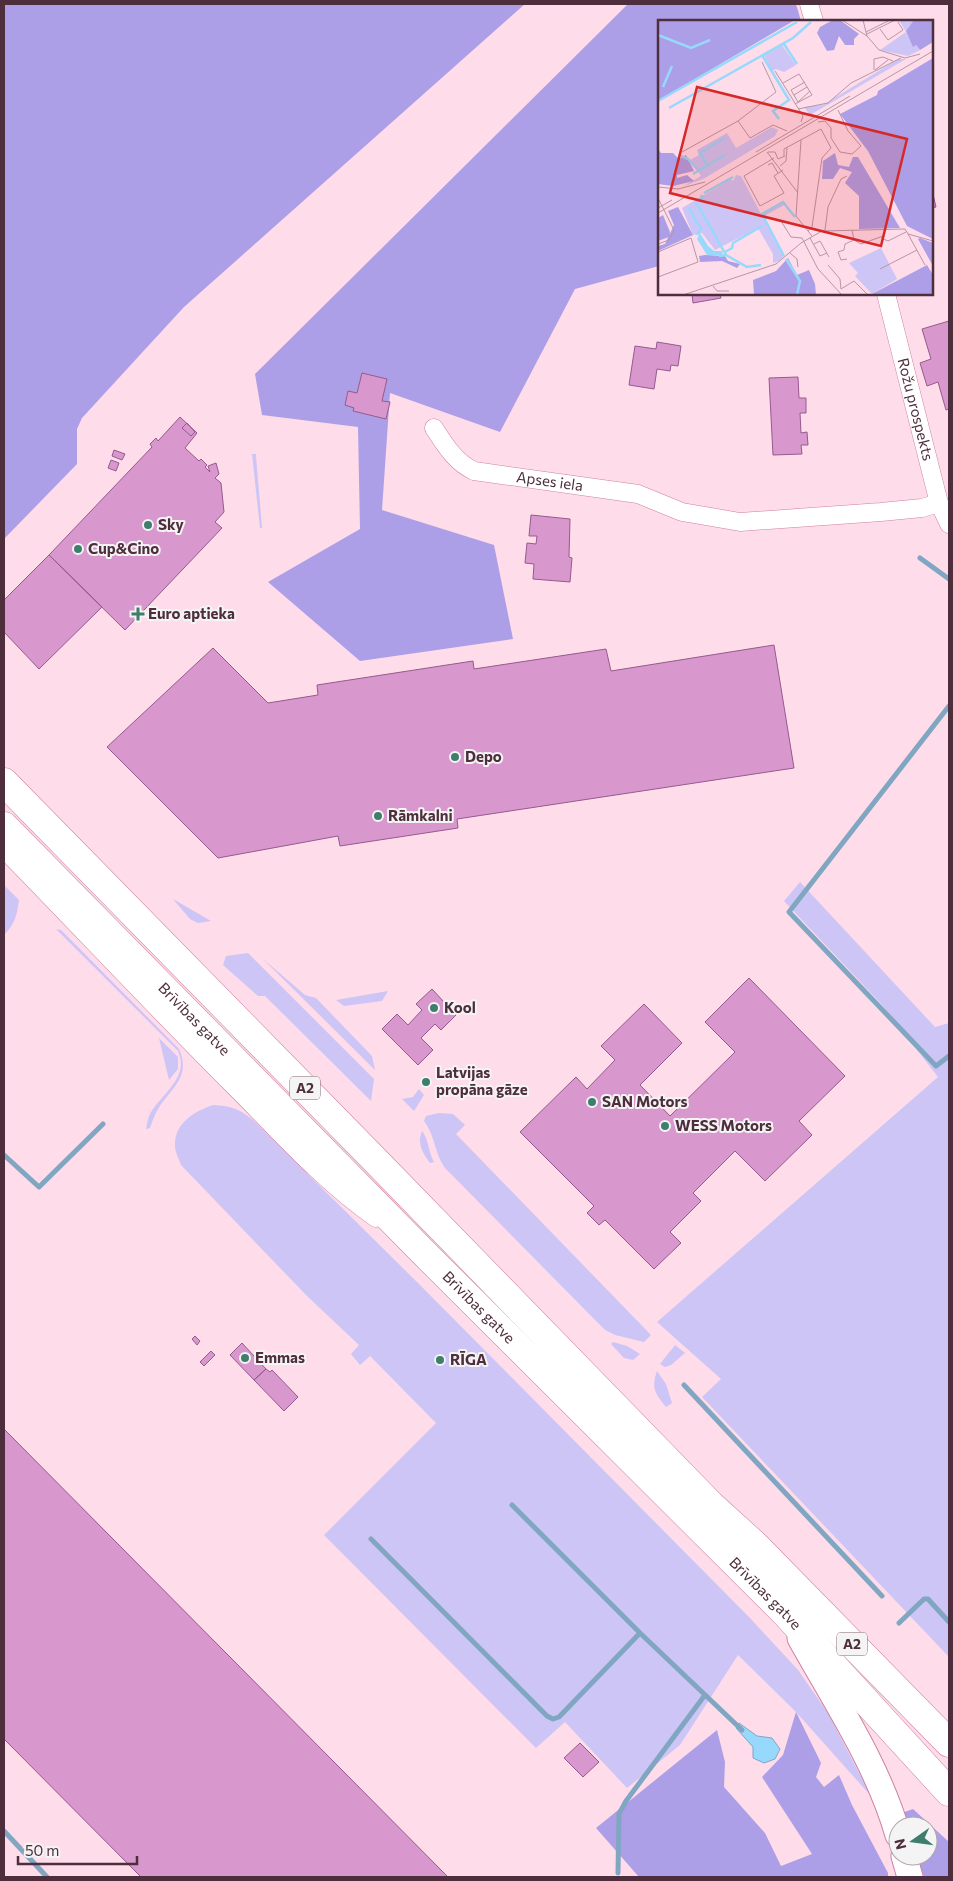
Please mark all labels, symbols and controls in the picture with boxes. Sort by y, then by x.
inset map [658,20,933,295]
street label: Rožu prospekts [895,356,938,463]
street label: Apses iela [515,467,584,494]
place label: Sky [158,515,185,533]
marker: Sky [142,519,154,531]
place label: Cup&Cino [88,539,159,557]
marker: Cup&Cino [72,543,84,555]
place label: Euro aptieka [148,604,235,622]
marker: Euro aptieka [132,608,144,620]
place label: Depo [465,747,502,765]
marker: Depo [449,751,461,763]
place label: Rāmkalni [388,806,453,824]
marker: Rāmkalni [372,810,384,822]
street label: Brīvības gatve [155,978,235,1059]
place label: Kool [444,998,476,1016]
marker: Kool [428,1002,440,1014]
place label: Latvijas propāna gāze [436,1063,528,1098]
road number: A2 [290,1076,320,1100]
marker: Latvijas propāna gāze [420,1076,432,1088]
place label: SAN Motors [602,1092,687,1110]
marker: SAN Motors [586,1096,598,1108]
place label: WESS Motors [675,1116,772,1134]
marker: WESS Motors [659,1120,671,1132]
street label: Brīvības gatve [439,1267,519,1347]
place label: Emmas [255,1348,305,1366]
place label: RĪGA [450,1350,487,1368]
marker: Emmas [239,1352,251,1364]
marker: RĪGA [434,1354,446,1366]
street label: Brīvības gatve [726,1553,806,1633]
road number: A2 [837,1632,867,1656]
north arrow [888,1816,938,1866]
scale bar [18,1834,136,1866]
text: N [890,1837,909,1851]
text: 50 m [25,1841,59,1859]

